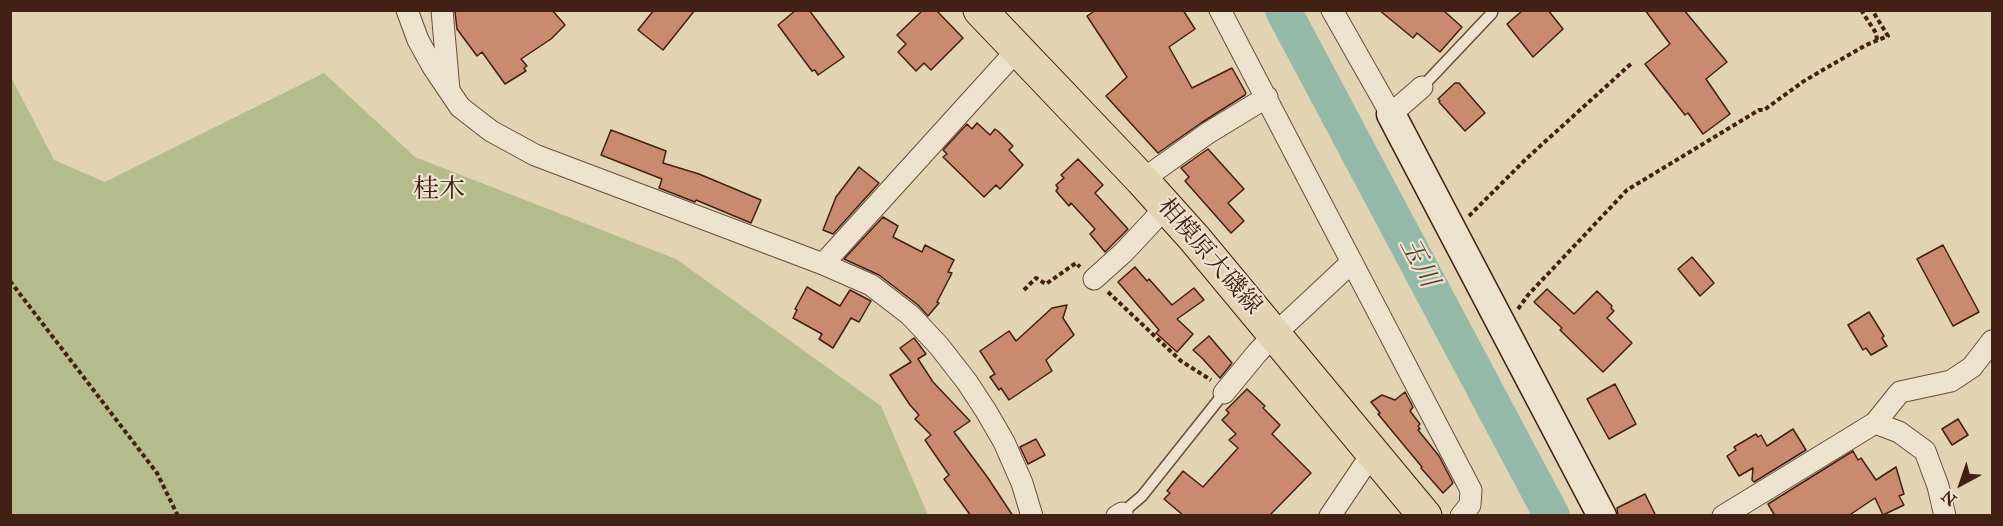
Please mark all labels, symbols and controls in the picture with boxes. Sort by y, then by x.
district label: 桂木 [413,175,465,207]
street label: 相模原大磯線 [1151,193,1267,321]
water label: 玉川 [1392,233,1444,293]
north arrow [1931,454,1991,514]
text: N [1938,487,1960,510]

